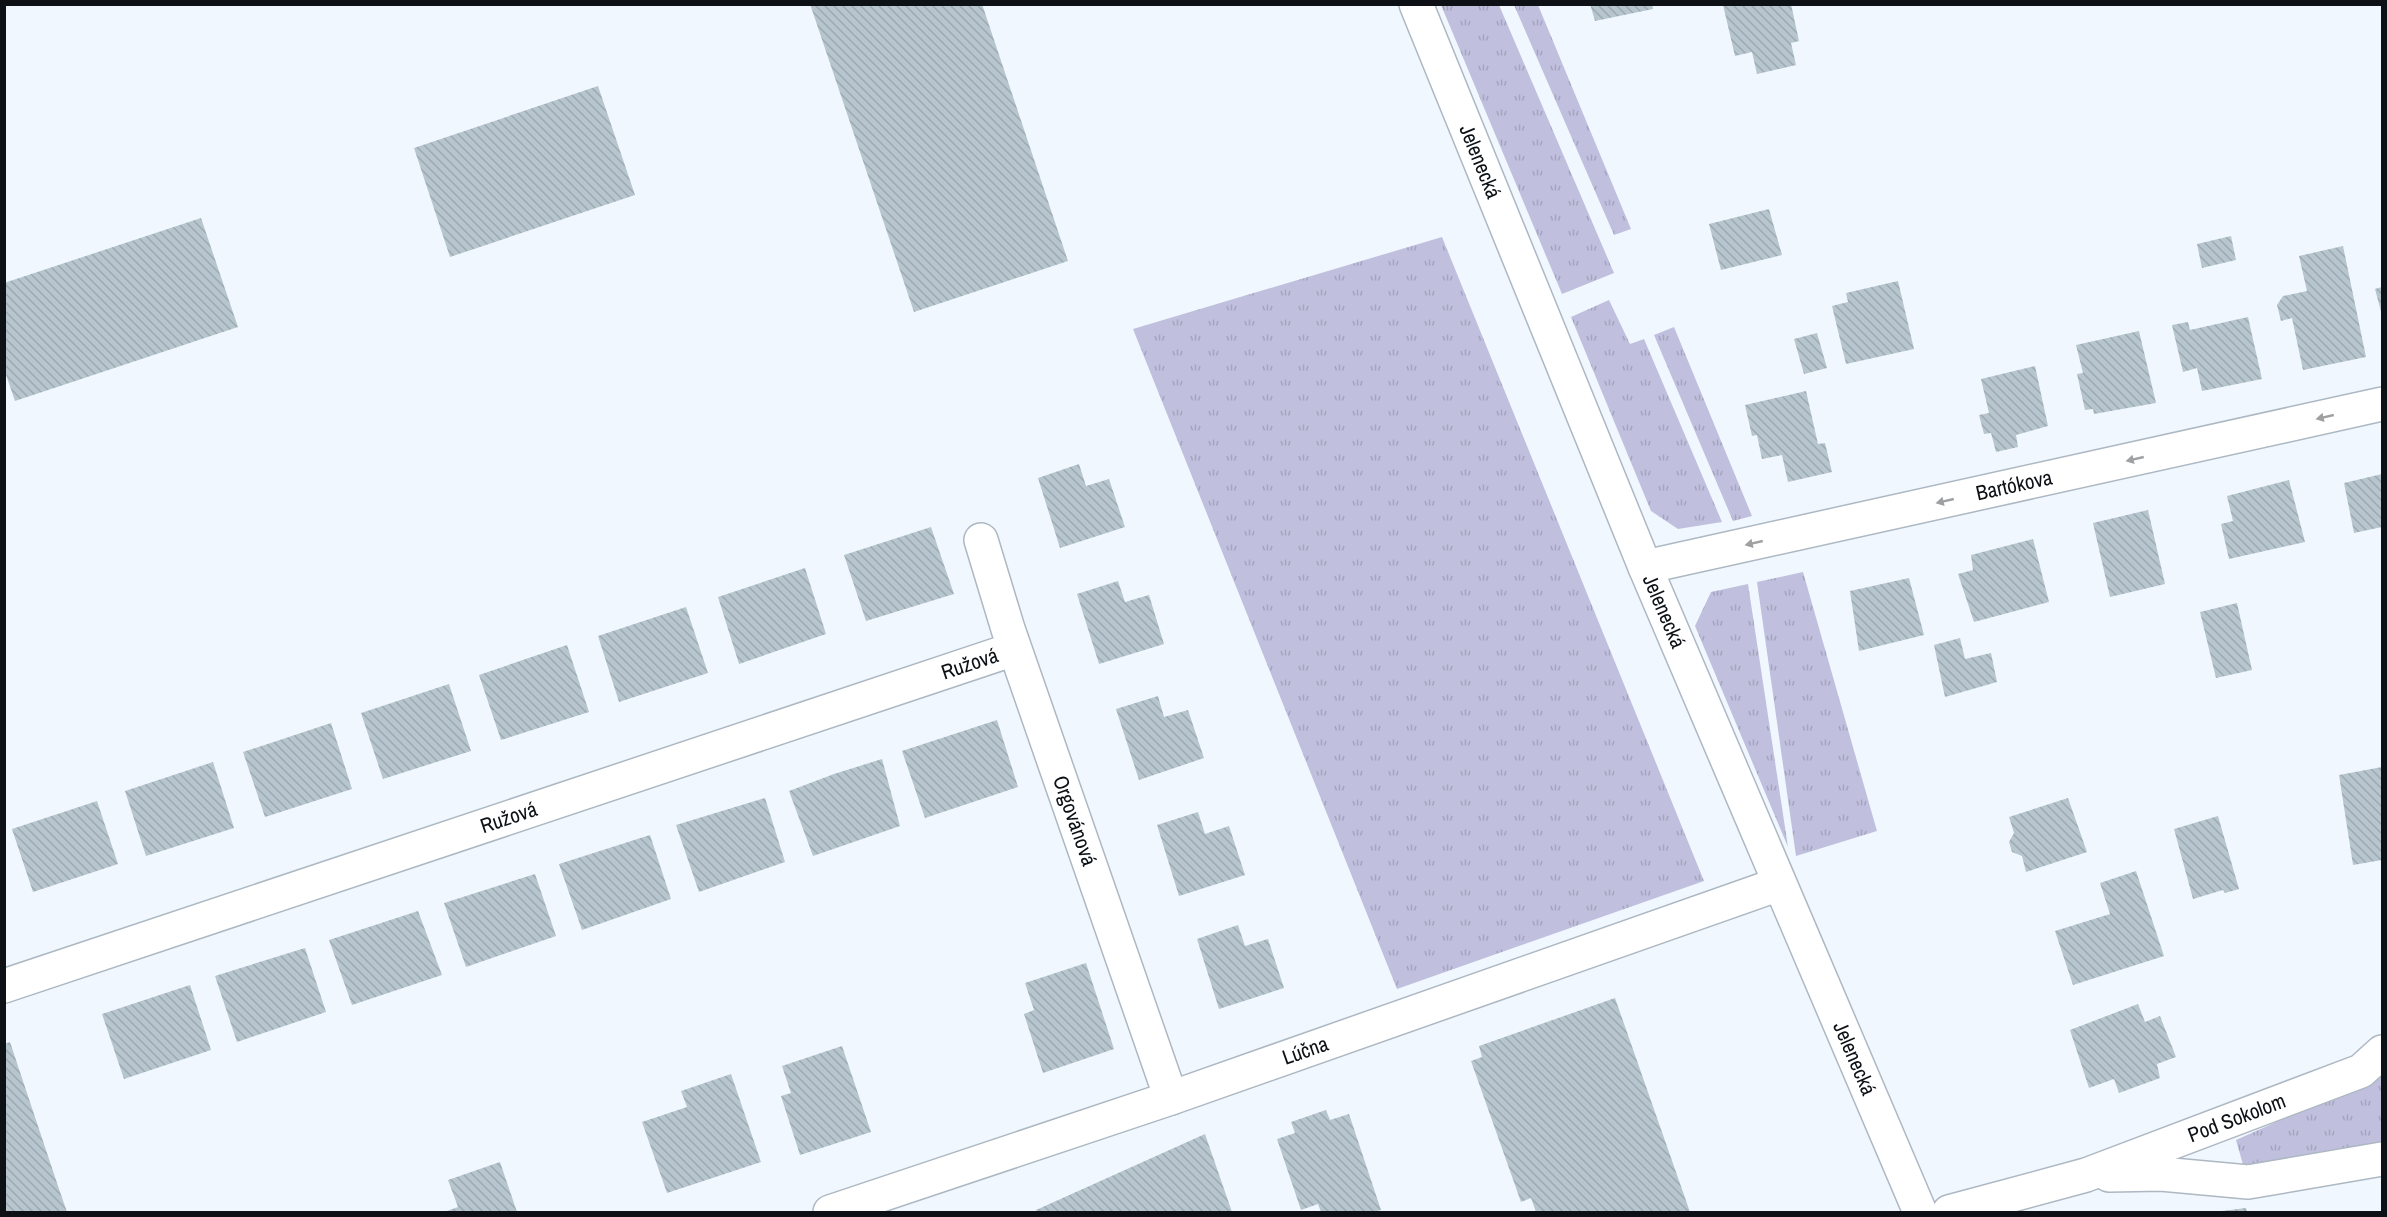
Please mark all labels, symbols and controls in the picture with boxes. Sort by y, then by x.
street label: Jelenecká [1452,120,1509,203]
one-way arrow [2316,412,2335,422]
one-way arrow [2126,454,2144,464]
street label: Bartókova [1973,462,2055,507]
one-way arrow [1935,497,1954,506]
one-way arrow [1745,539,1764,548]
street label: Jelenecká [1636,570,1693,653]
street label: Ružová [937,640,1002,686]
street label: Orgovánová [1046,771,1104,870]
street label: Ružová [476,794,541,840]
street label: Jelenecká [1826,1017,1884,1100]
street label: Lúčna [1278,1029,1333,1072]
street label: Pod Sokolom [2183,1086,2290,1149]

